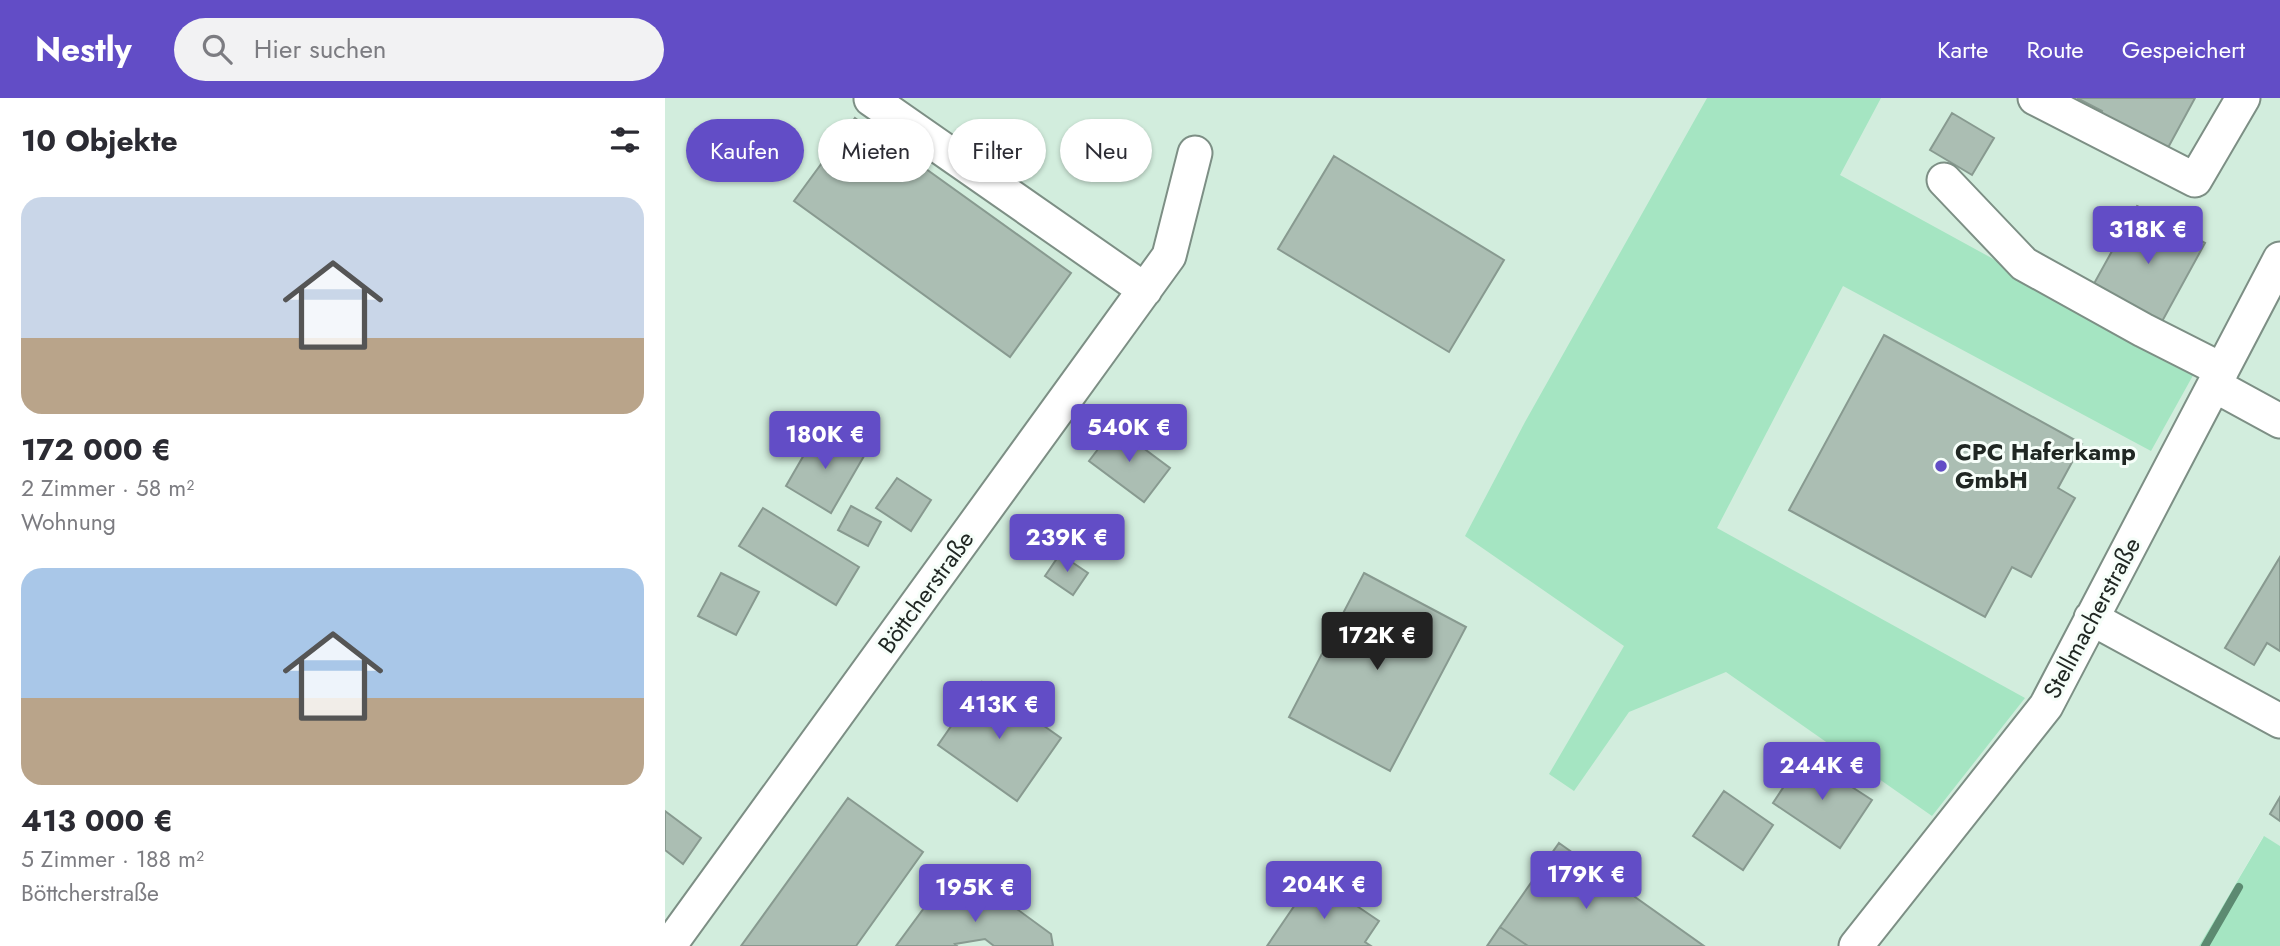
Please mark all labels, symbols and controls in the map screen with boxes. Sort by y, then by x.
search box [174,18,664,81]
text: Nestly [35,26,132,73]
icon: search [198,30,236,68]
text: Hier suchen [254,30,386,68]
text: Karte [1937,32,1988,67]
text: Route [2026,32,2084,67]
text: Gespeichert [2122,32,2245,67]
text: 10 Objekte [21,119,178,162]
chip: Kaufen [686,119,804,182]
chip: Mieten [818,119,934,182]
chip: Filter [948,119,1046,182]
chip: Neu [1060,119,1152,182]
icon: filters [606,121,644,159]
pin: 318K € [2091,206,2205,266]
text: 318K € [2109,212,2187,246]
icon: home [270,242,396,368]
pin: 540K € [1072,404,1186,464]
text: 540K € [1087,410,1171,444]
pin: 180K € [768,412,882,471]
text: 180K € [785,417,865,451]
text: 172 000 € [21,428,171,471]
place label: CPC Haferkamp GmbH [1955,434,2136,497]
marker: CPC Haferkamp GmbH [1933,458,1949,474]
text: 2 Zimmer · 58 m² [21,471,194,505]
text: Wohnung [21,505,116,539]
pin: 239K € [1010,514,1124,574]
text: 239K € [1026,520,1108,554]
street label: Böttcherstraße [869,523,982,660]
street label: Stellmacherstraße [2034,531,2149,705]
pin: 172K € [1320,612,1434,672]
icon: home [270,613,396,739]
text: 172K € [1338,618,1416,652]
pin: 413K € [942,682,1056,741]
text: 413K € [959,687,1039,721]
pin: 244K € [1765,742,1879,802]
text: 244K € [1779,748,1865,782]
text: 413 000 € [21,799,173,842]
text: 5 Zimmer · 188 m² [21,842,204,876]
pin: 179K € [1529,852,1643,911]
text: 179K € [1546,857,1626,891]
pin: 204K € [1267,862,1381,921]
pin: 195K € [918,864,1032,924]
text: 204K € [1282,867,1366,901]
text: 195K € [935,870,1015,904]
text: Böttcherstraße [21,876,159,910]

